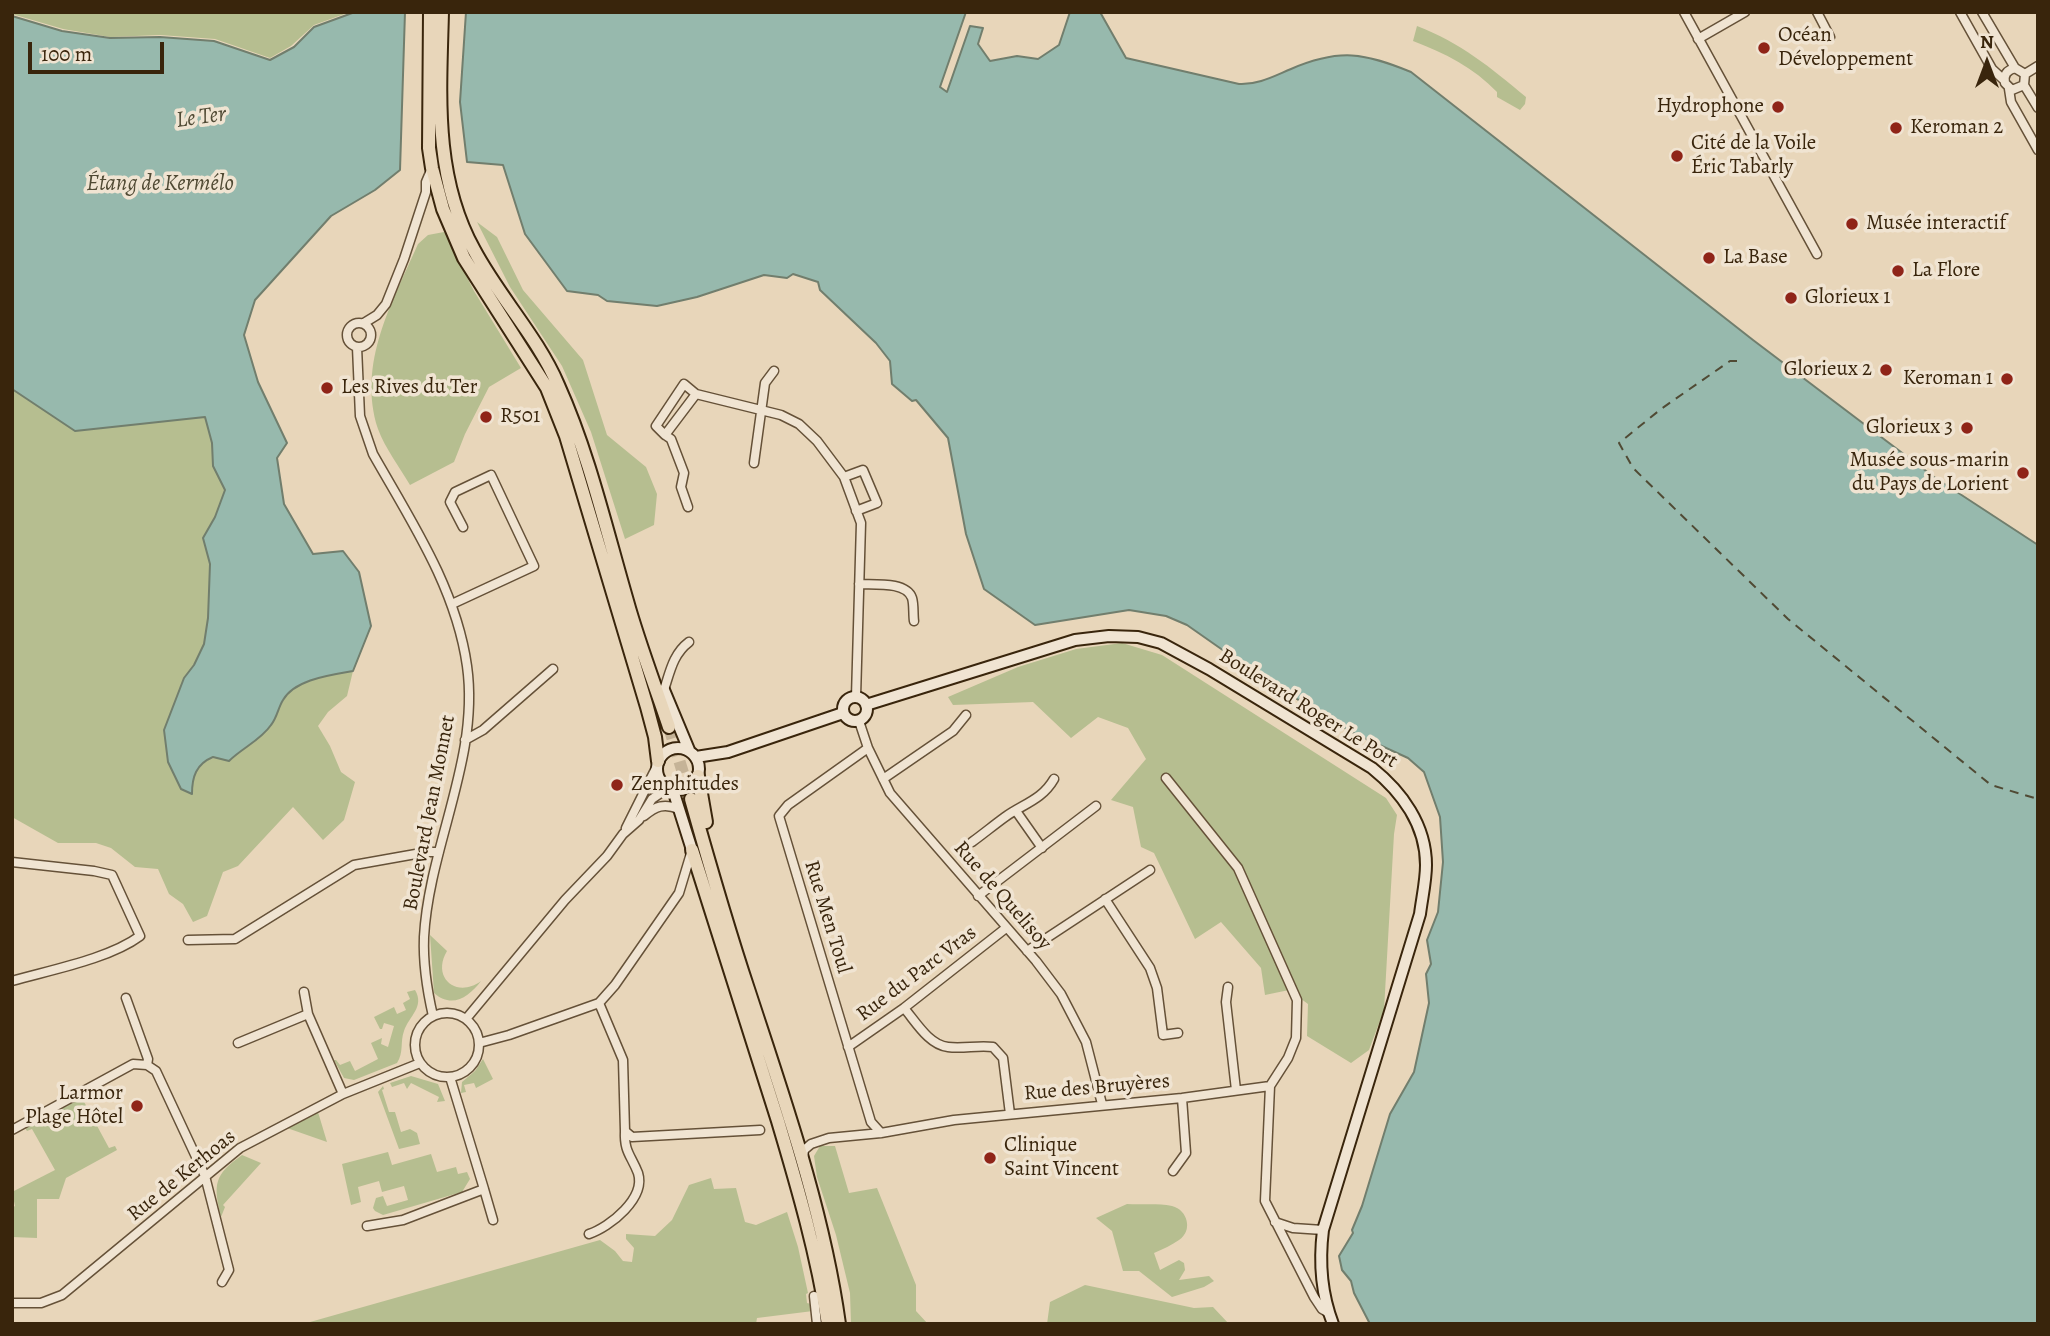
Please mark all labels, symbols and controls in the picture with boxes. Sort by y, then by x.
place label: Océan Développement [1778,23,1913,73]
scale bar [32,28,168,72]
north arrow [1952,28,2022,98]
text: N [1980,29,1994,55]
text: 100 m [41,40,92,68]
marker: Océan Développement [1756,40,1772,56]
place label: Hydrophone [1657,94,1764,120]
marker: Hydrophone [1770,99,1786,115]
water label: Le Ter [174,101,228,135]
place label: Keroman 2 [1910,115,2003,141]
marker: Keroman 2 [1888,120,1904,136]
place label: Cité de la Voile Éric Tabarly [1691,131,1816,181]
marker: Cité de la Voile Éric Tabarly [1669,148,1685,164]
water label: Étang de Kermélo [86,170,234,198]
place label: Musée interactif [1866,211,2006,237]
marker: Musée interactif [1844,216,1860,232]
place label: La Base [1723,245,1788,271]
marker: La Base [1701,250,1717,266]
place label: La Flore [1912,258,1980,284]
marker: La Flore [1890,263,1906,279]
place label: Glorieux 1 [1805,285,1890,311]
marker: Glorieux 1 [1783,290,1799,306]
place label: Glorieux 2 [1784,357,1872,383]
marker: Glorieux 2 [1878,362,1894,378]
place label: Keroman 1 [1903,366,1993,392]
marker: Keroman 1 [1999,371,2015,387]
place label: Les Rives du Ter [341,375,478,401]
marker: Les Rives du Ter [319,380,335,396]
place label: R501 [500,404,540,430]
marker: R501 [478,409,494,425]
place label: Glorieux 3 [1866,415,1953,441]
marker: Glorieux 3 [1959,420,1975,436]
place label: Musée sous-marin du Pays de Lorient [1849,448,2009,498]
marker: Musée sous-marin du Pays de Lorient [2015,465,2031,481]
street label: Boulevard Roger Le Port [1214,644,1402,774]
street label: Boulevard Jean Monnet [399,713,461,913]
place label: Zenphitudes [631,772,739,798]
marker: Zenphitudes [609,777,625,793]
street label: Rue de Quelisoy [948,836,1056,956]
street label: Rue Men Toul [798,858,856,976]
street label: Rue du Parc Vras [852,921,982,1027]
street label: Rue des Bruyères [1023,1069,1171,1107]
place label: Larmor Plage Hôtel [25,1081,123,1131]
marker: Larmor Plage Hôtel [129,1098,145,1114]
street label: Rue de Kerhoas [123,1125,241,1227]
place label: Clinique Saint Vincent [1004,1133,1119,1183]
marker: Clinique Saint Vincent [982,1150,998,1166]

